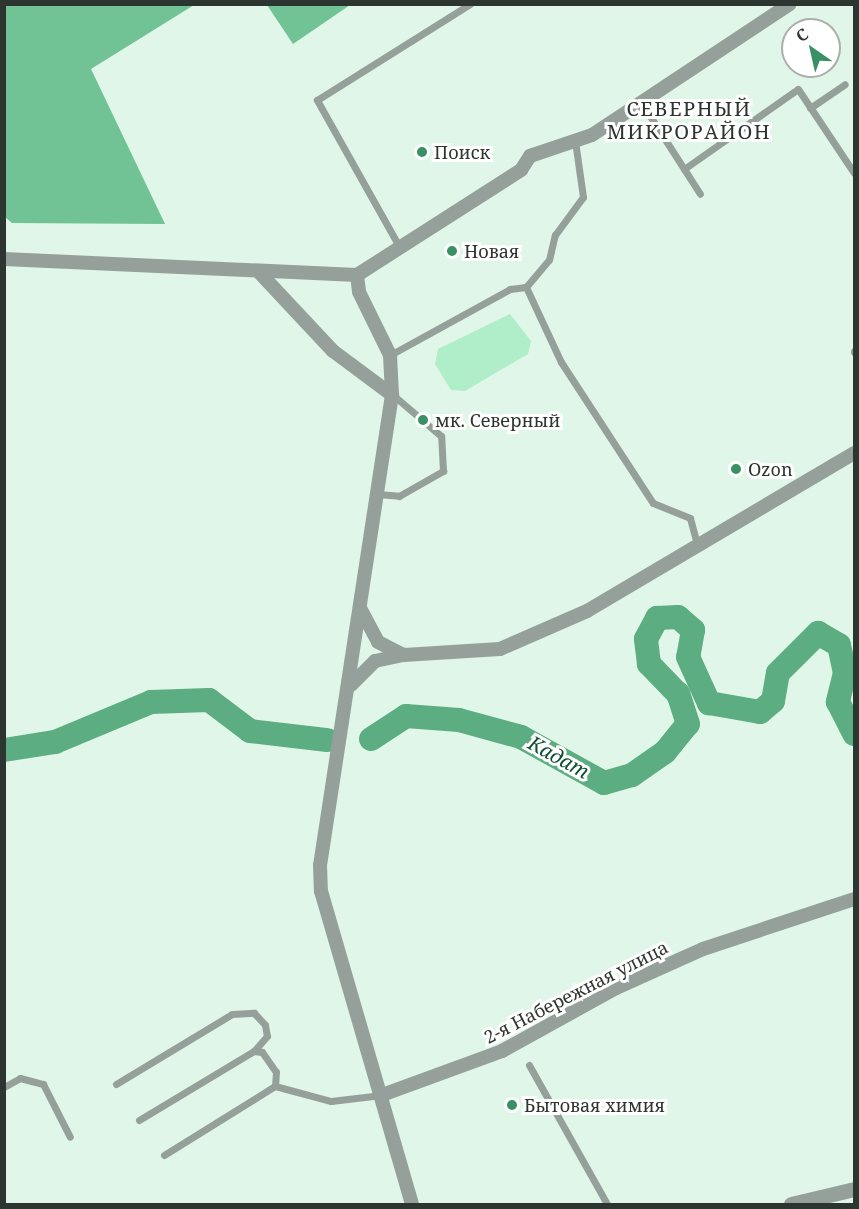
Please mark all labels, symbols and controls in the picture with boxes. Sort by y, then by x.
north arrow [781,18,841,78]
text: С [792,23,813,47]
district label: СЕВЕРНЫЙ МИКРОРАЙОН [607,96,771,143]
place label: Поиск [434,141,490,163]
marker: Поиск [415,145,429,159]
place label: Новая [464,240,519,262]
marker: Новая [445,244,459,258]
place label: мк. Северный [435,409,560,431]
marker: мк. Северный [416,413,430,427]
place label: Ozon [748,458,793,480]
marker: Ozon [729,462,743,476]
water label: Кадат [524,731,594,783]
street label: 2-я Набережная улица [480,936,672,1048]
place label: Бытовая химия [524,1094,665,1116]
marker: Бытовая химия [505,1098,519,1112]

